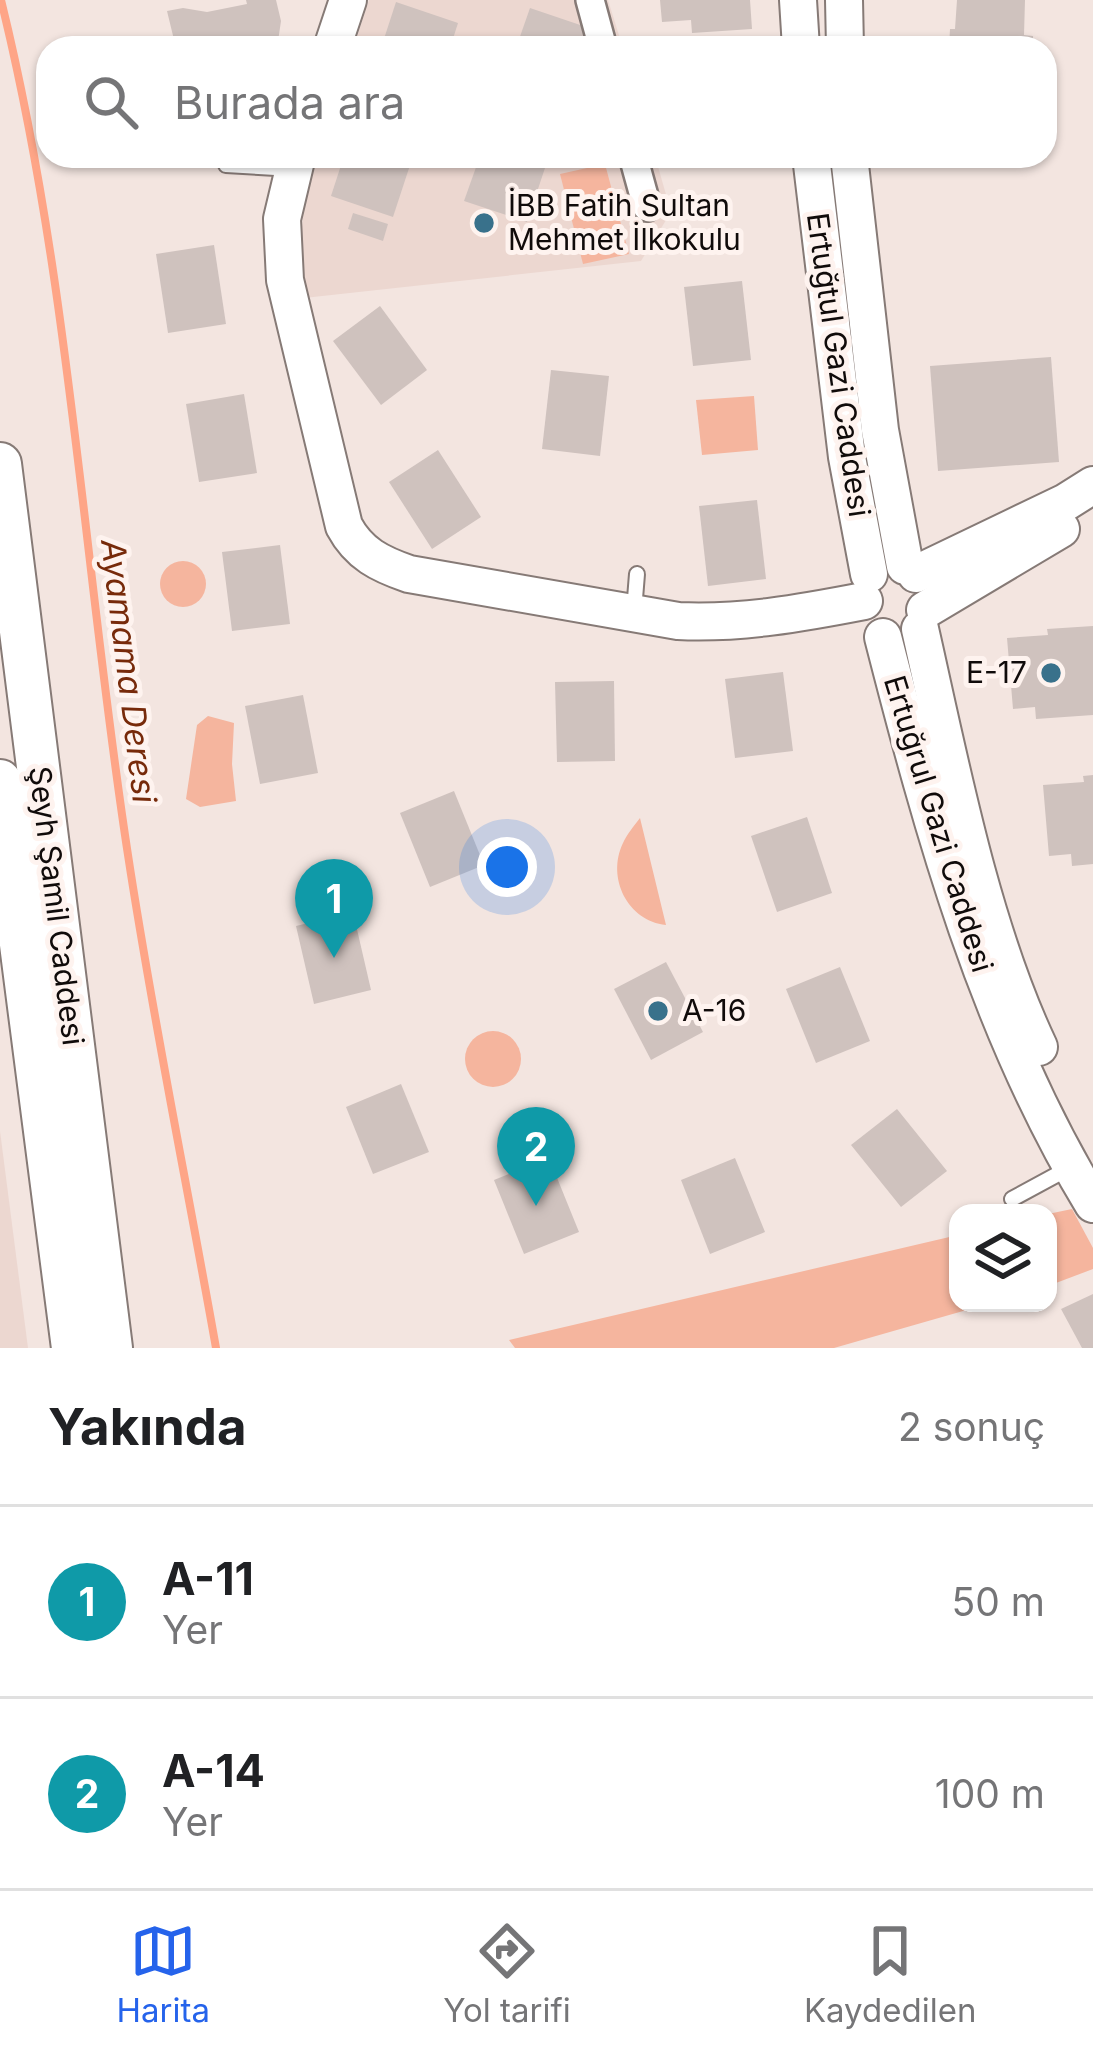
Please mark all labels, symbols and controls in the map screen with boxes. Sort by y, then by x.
search box [36,36,1057,168]
icon: search [78,69,144,135]
text: Burada ara [174,75,405,130]
place label: İBB Fatih Sultan Mehmet İlkokulu [508,187,741,257]
marker: İBB Fatih Sultan Mehmet İlkokulu [471,210,497,236]
street label: Ertuğtul Gazi Caddesi [800,211,878,519]
water label: Ayamama Deresi [93,536,165,806]
place label: E-17 [966,654,1027,690]
marker: E-17 [1038,660,1064,686]
street label: Ertuğrul Gazi Caddesi [877,671,1001,976]
street label: Şeyh Şamil Caddesi [22,764,92,1047]
your location [477,837,537,897]
pin: 1 [295,859,373,958]
place label: A-16 [682,992,746,1028]
marker: A-16 [645,998,671,1024]
pin: 2 [497,1107,575,1206]
map controls [949,1204,1057,1312]
button: layers [949,1204,1057,1312]
text: Yakında [48,1396,247,1457]
text: 2 sonuç [898,1403,1045,1450]
text: A-11 [162,1551,254,1606]
text: 1 [79,1578,95,1625]
text: 50 m [952,1578,1045,1625]
text: Yer [162,1606,223,1653]
text: A-14 [162,1743,265,1798]
text: 2 [75,1770,99,1817]
text: 100 m [935,1770,1045,1817]
text: Yer [162,1798,223,1845]
tab: Harita [117,1918,210,2030]
tab: Yol tarifi [443,1918,571,2030]
tab: Kaydedilen [804,1918,976,2030]

